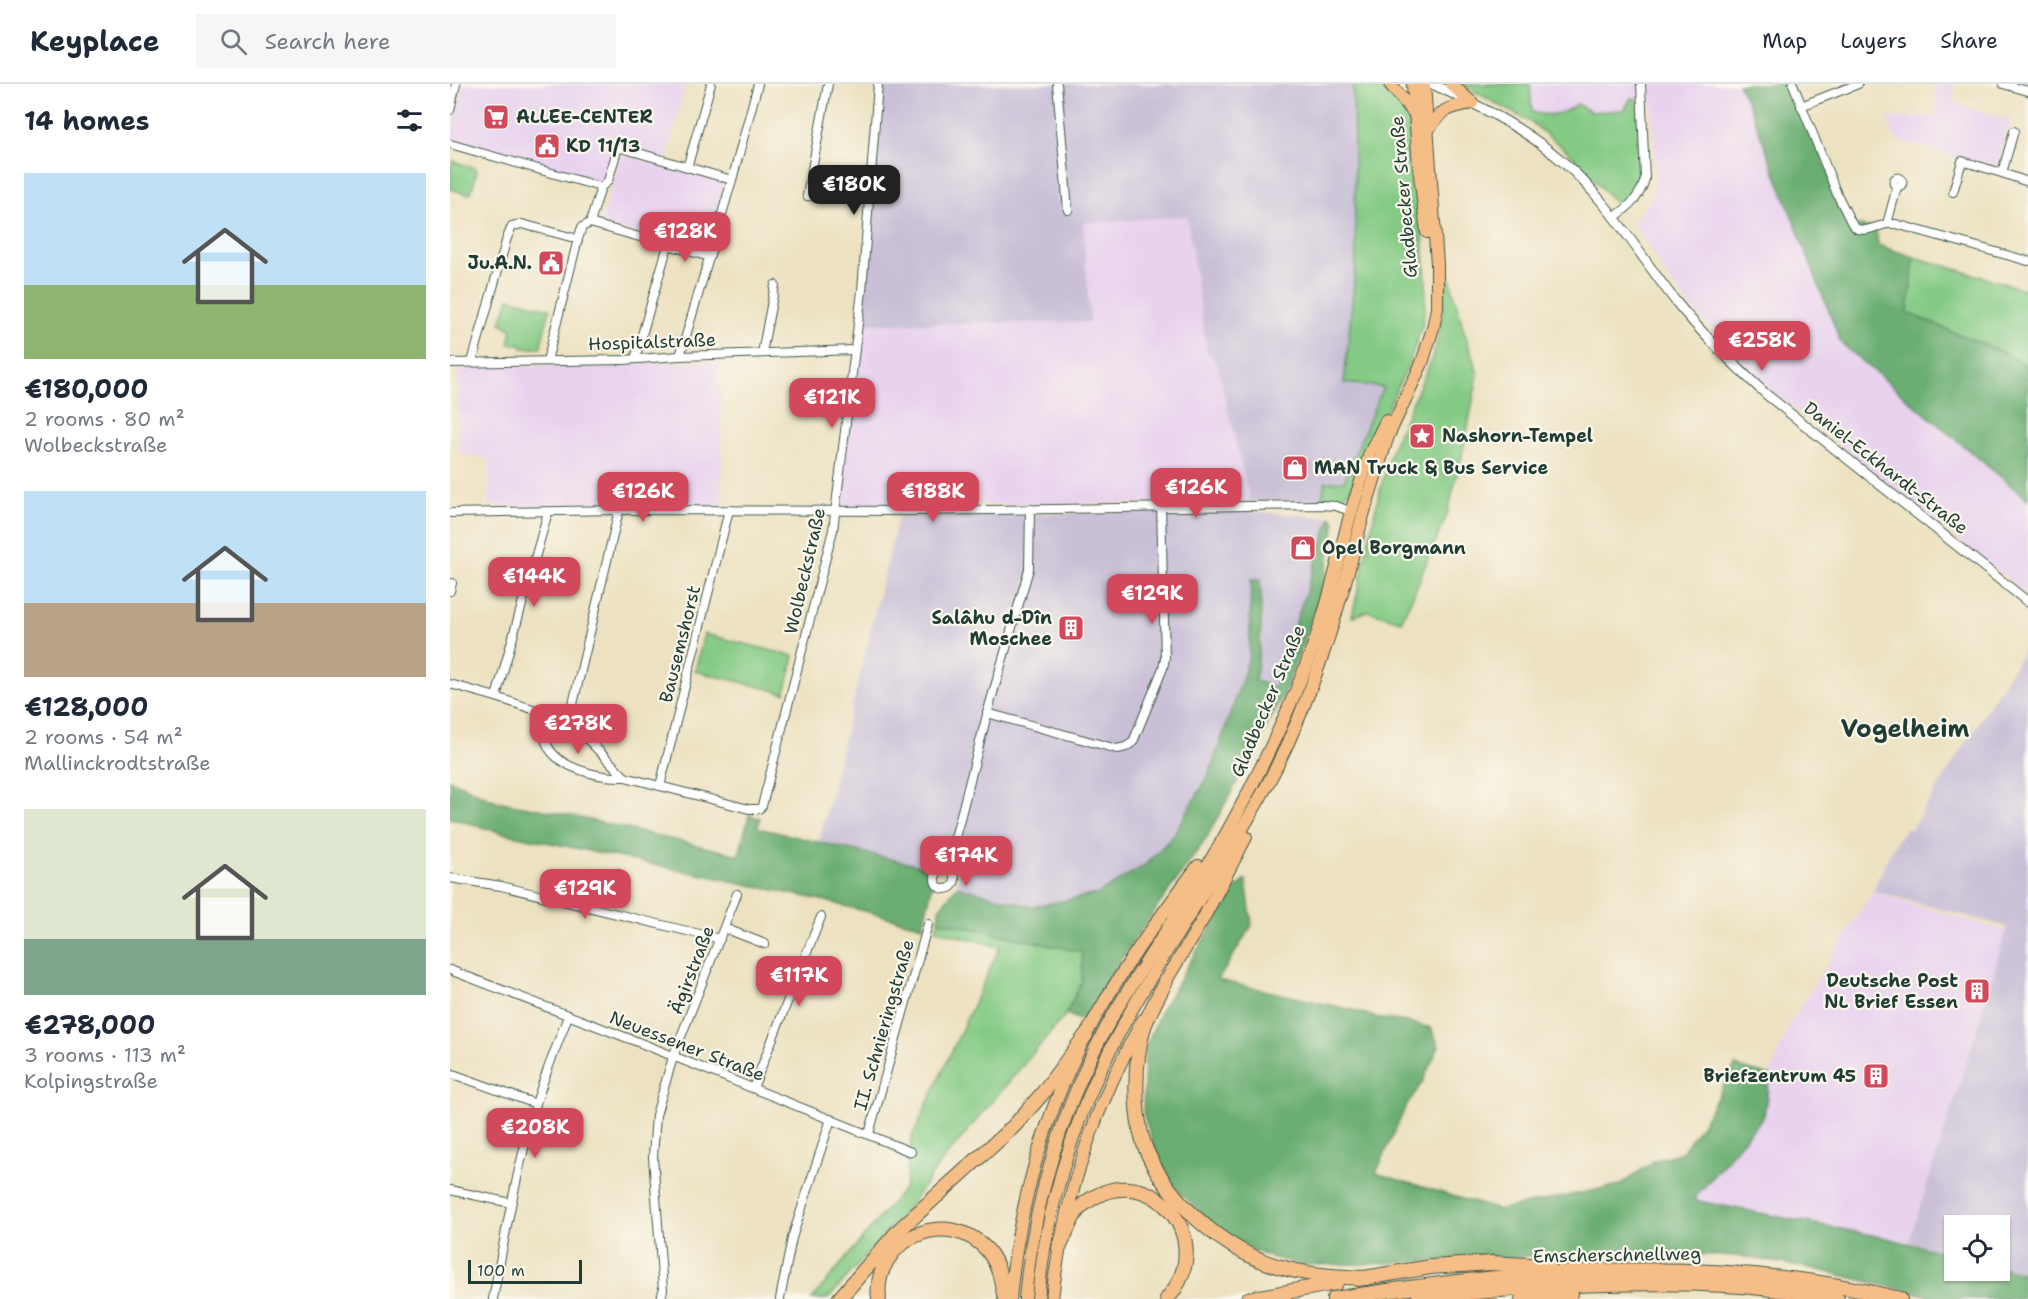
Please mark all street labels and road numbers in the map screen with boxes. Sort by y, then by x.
street label: Gladbecker Straße [1385,115,1423,279]
street label: Hospitalstraße [588,328,716,356]
street label: Daniel-Eckhardt-Straße [1799,396,1973,540]
street label: Wolbeckstraße [779,505,831,637]
street label: Bausemshorst [654,583,706,705]
street label: Gladbecker Straße [1225,621,1311,781]
street label: Ägirstraße [664,922,720,1018]
street label: II. Schnieringstraße [848,937,920,1113]
street label: Neuessener Straße [606,1005,768,1087]
street label: Emscherschnellweg [1533,1242,1701,1268]

